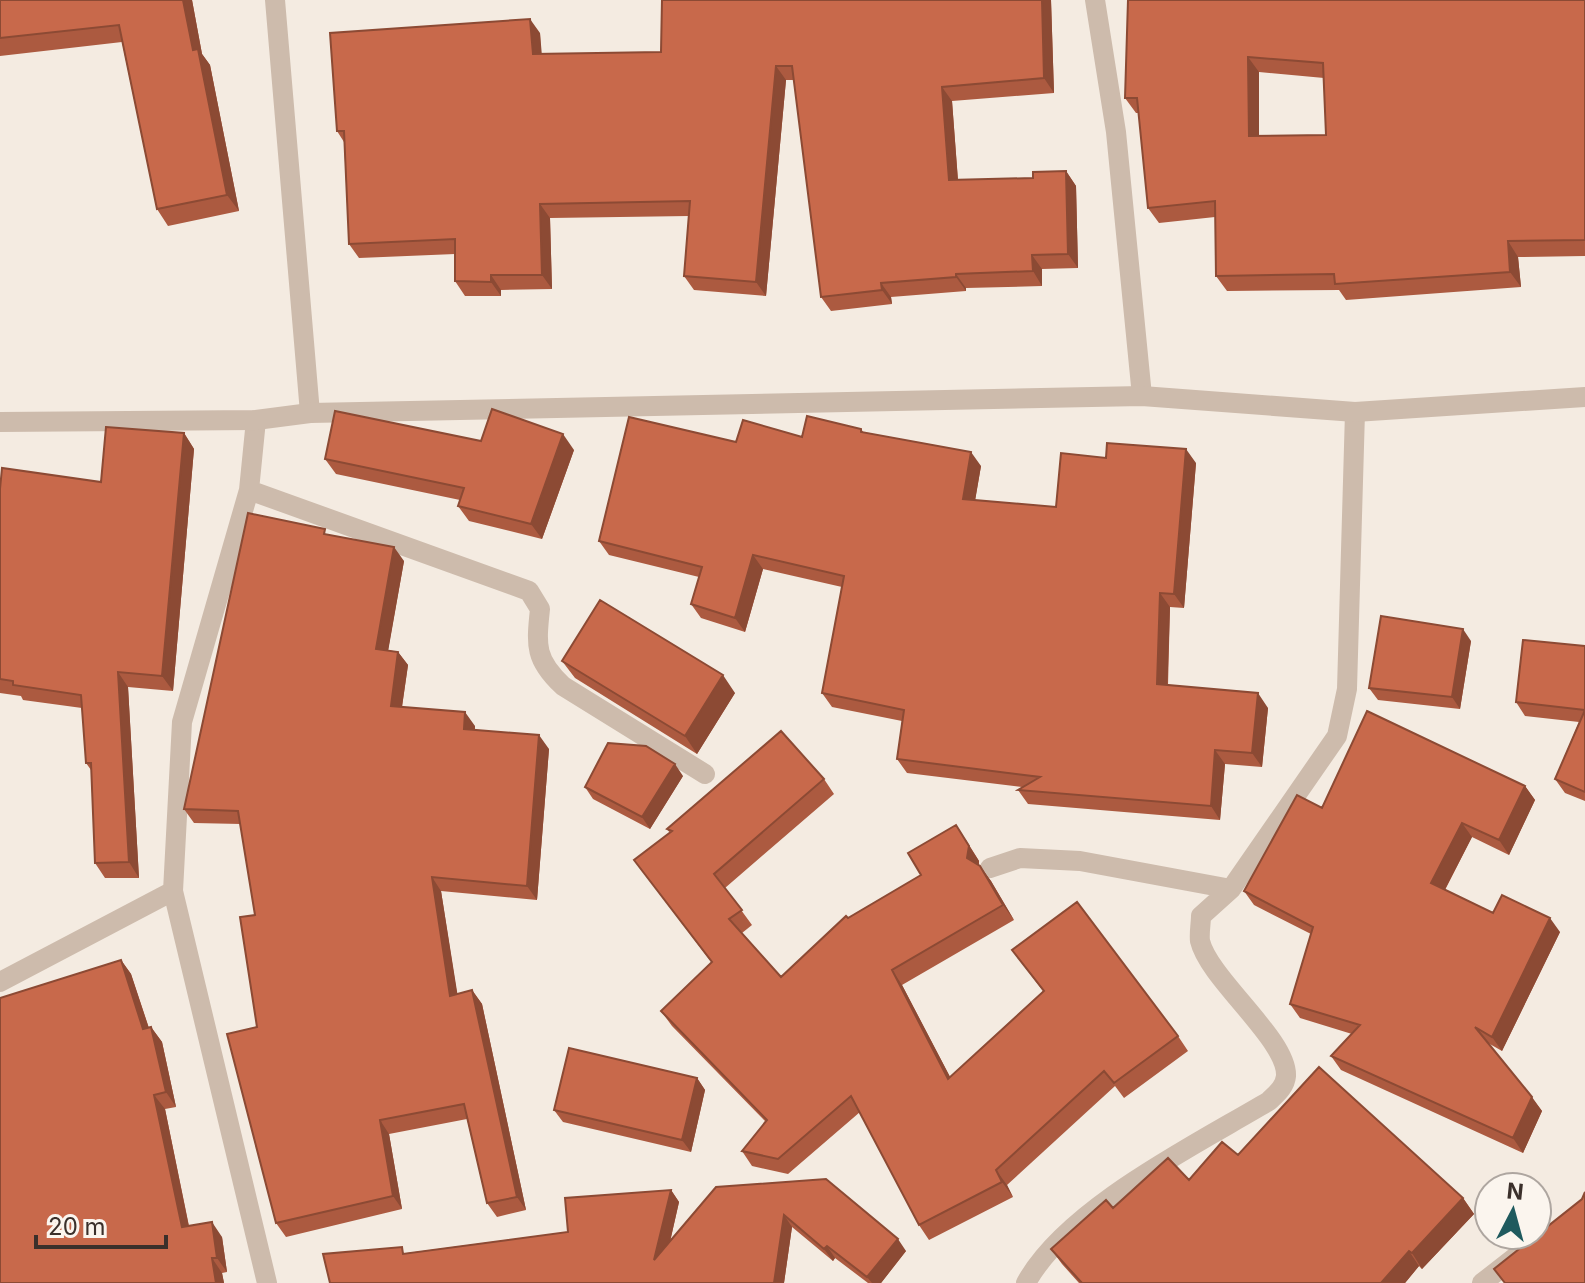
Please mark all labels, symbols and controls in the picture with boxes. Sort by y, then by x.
north arrow [1473,1171,1553,1251]
text: N [1505,1177,1525,1205]
scale bar [36,1199,166,1249]
text: 20 m [48,1212,106,1241]

